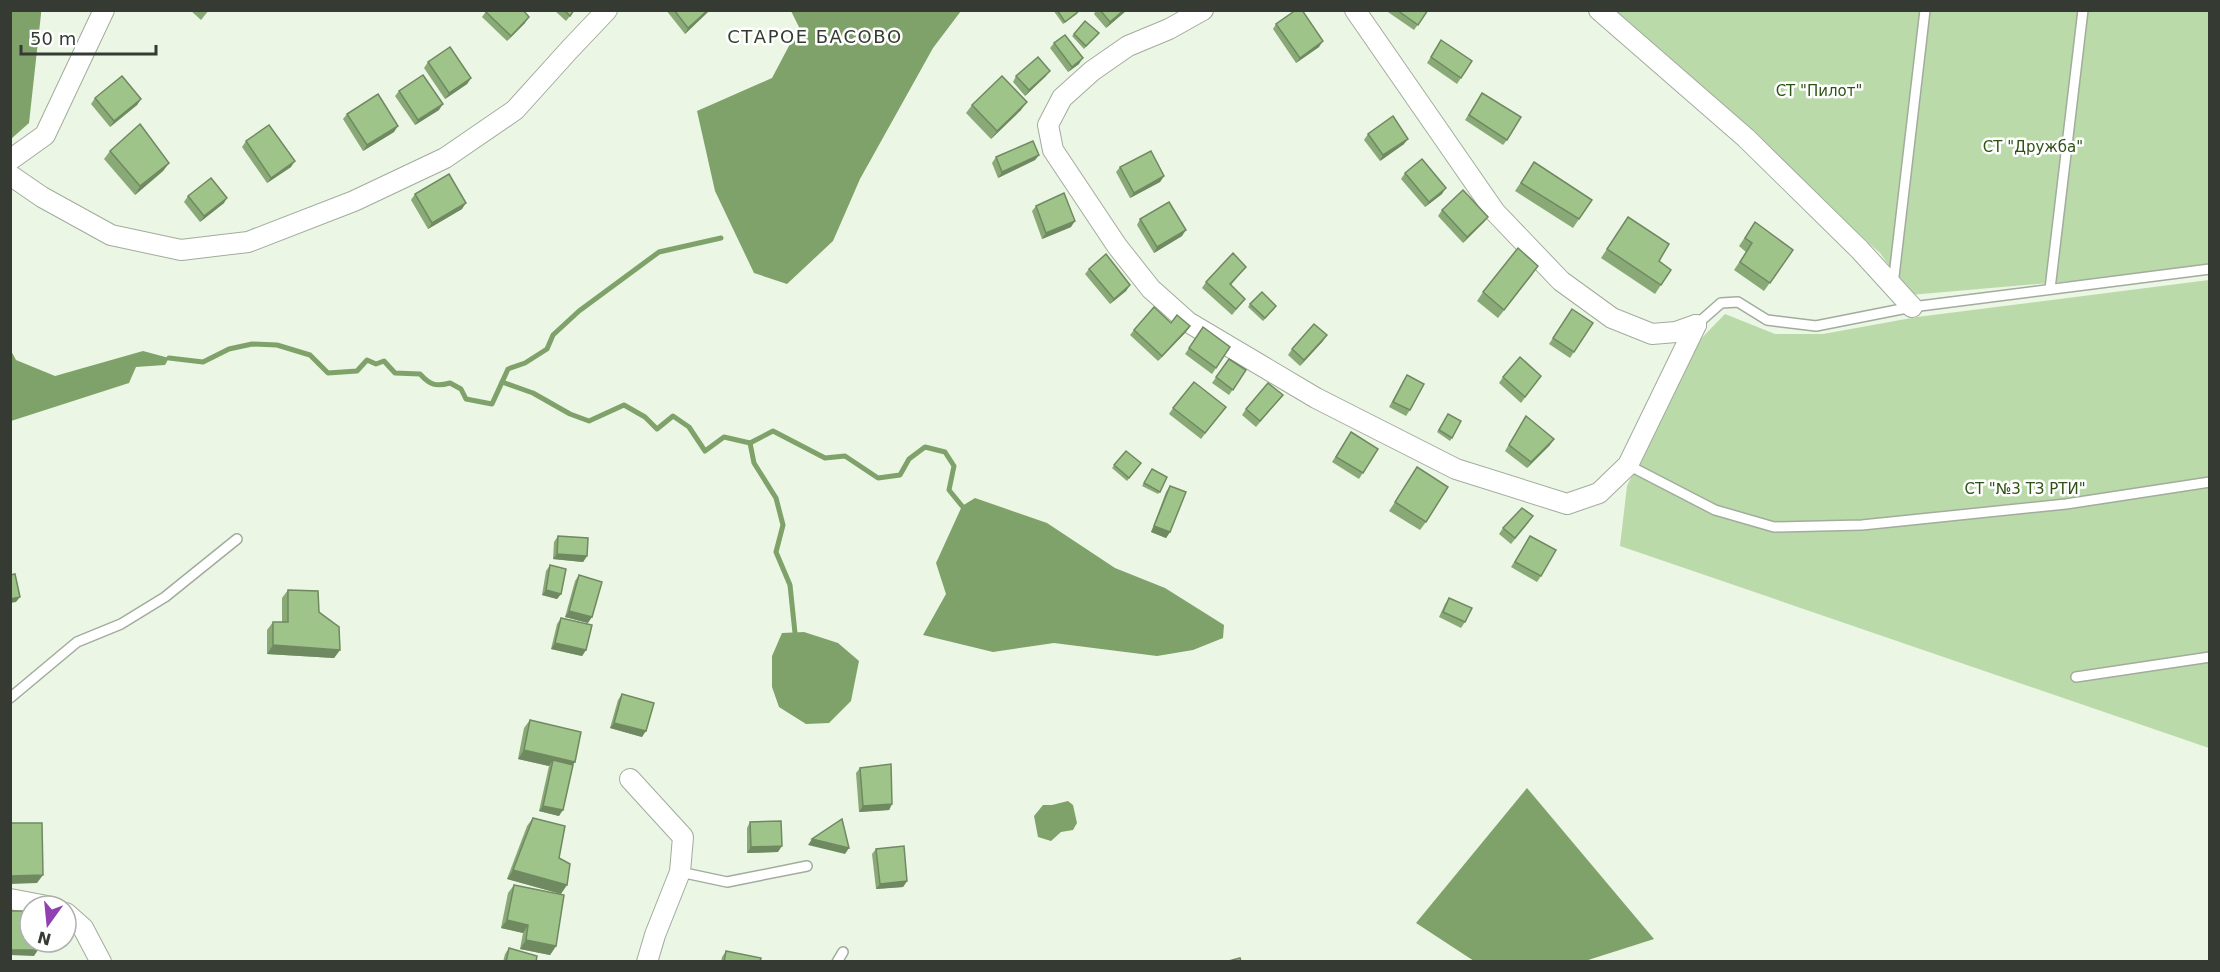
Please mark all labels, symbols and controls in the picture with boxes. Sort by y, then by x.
scale bar [21,18,156,56]
district label: СТАРОЕ БАСОВО [727,26,903,47]
text: 50 m [30,28,76,49]
park label: СТ "Пилот" [1776,82,1862,100]
park label: СТ "Дружба" [1983,138,2083,156]
park label: СТ "№3 ТЗ РТИ" [1964,480,2086,498]
north arrow [18,894,78,954]
text: N [35,927,53,949]

